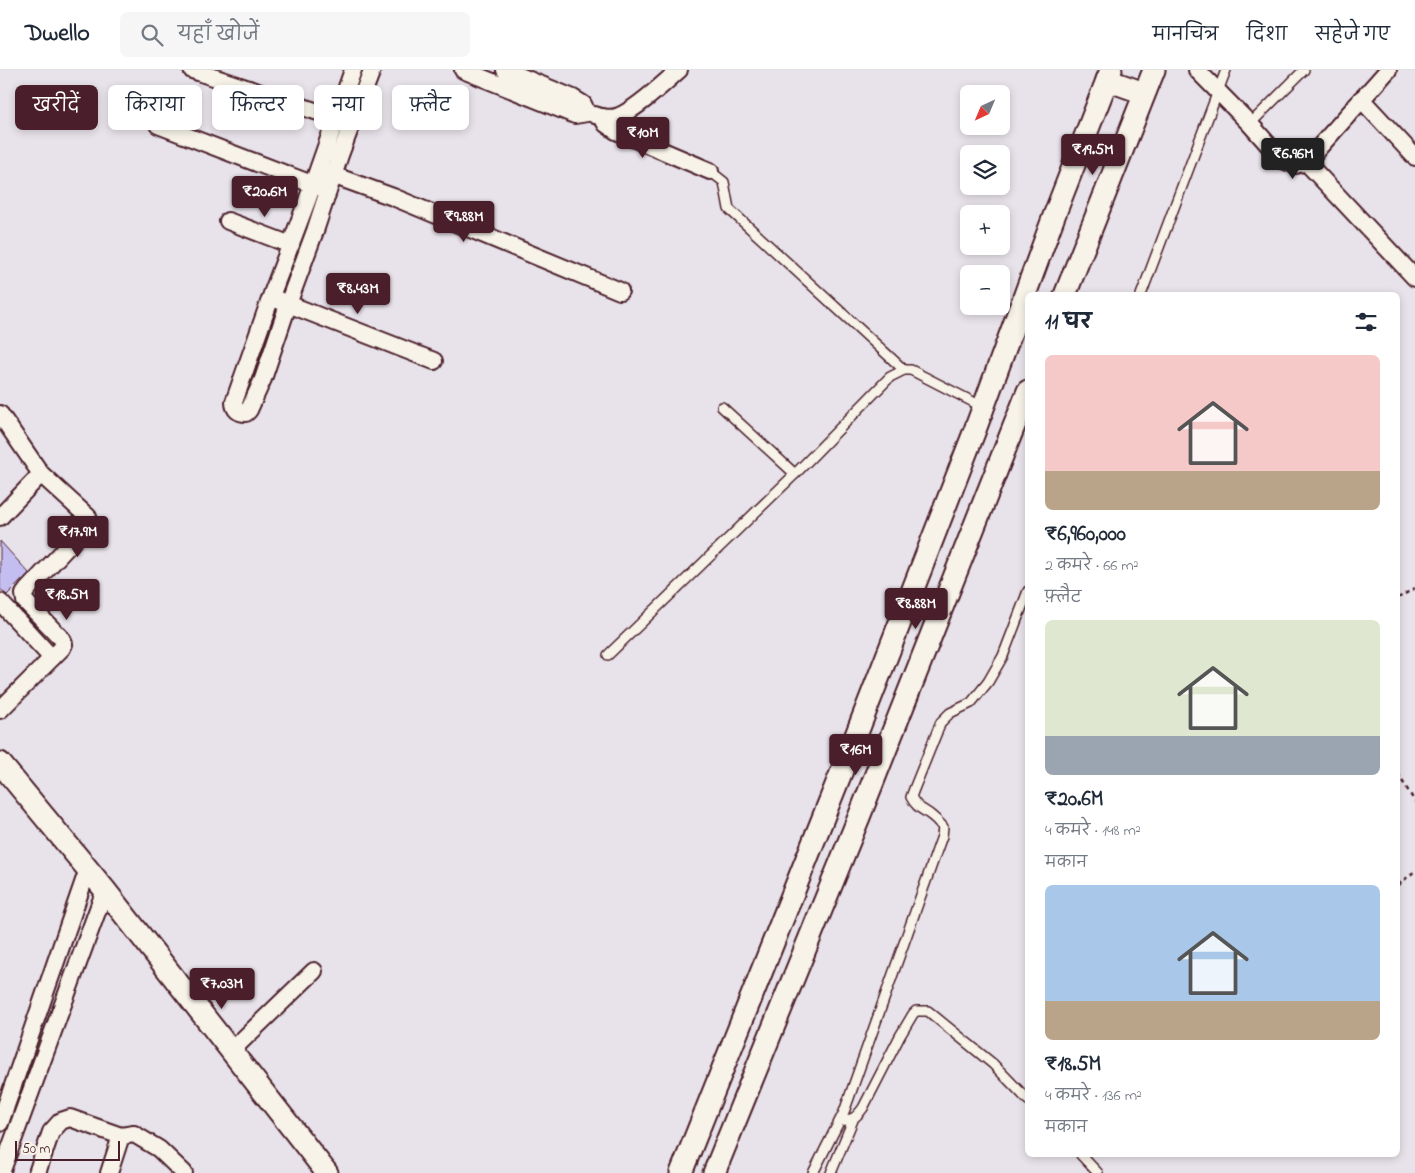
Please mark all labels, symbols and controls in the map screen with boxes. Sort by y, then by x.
search box [120,12,470,57]
text: Dwello [25,17,90,52]
icon: search [138,21,166,49]
text: यहाँ खोजें [178,22,259,49]
text: मानचित्र [1152,23,1219,49]
text: दिशा [1247,23,1287,49]
text: सहेजे गए [1315,23,1390,49]
chip: खरीदें [15,85,98,130]
chip: किराया [108,85,202,130]
chip: फ़िल्टर [212,85,304,130]
chip: नया [314,85,382,130]
chip: फ़्लैट [392,85,469,130]
north arrow [960,85,1010,135]
map controls [960,85,1010,315]
pin: ₹10M [613,116,673,159]
text: ₹10M [627,121,659,145]
pin: ₹19.5M [1052,134,1134,176]
text: ₹19.5M [1072,138,1114,162]
pin: ₹6.96M [1252,138,1334,180]
text: ₹6.96M [1272,142,1314,166]
button: layers [960,145,1010,195]
pin: ₹20.6M [224,176,306,218]
text: ₹20.6M [243,180,287,204]
pin: ₹9.88M [423,200,505,243]
text: ₹9.88M [444,205,484,229]
button: + [960,205,1010,255]
button: − [960,265,1010,315]
pin: ₹8.43M [317,272,399,315]
text: ₹8.43M [337,277,379,301]
text: 11 घर [1045,308,1092,338]
icon: filters [1352,308,1380,336]
icon: home [1168,388,1258,478]
pin: ₹17.9M [37,516,119,558]
text: ₹17.9M [58,520,98,544]
text: ₹6,960,000 [1045,520,1126,550]
text: 2 कमरे · 66 m² [1045,554,1139,578]
pin: ₹18.5M [26,578,108,621]
text: ₹18.5M [46,583,88,607]
text: फ़्लैट [1045,586,1081,610]
pin: ₹8.88M [875,588,957,630]
text: ₹8.88M [896,592,936,616]
icon: home [1168,653,1258,743]
pin: ₹16M [826,734,886,776]
text: ₹16M [840,738,872,762]
text: ₹20.6M [1045,785,1103,815]
text: 4 कमरे · 148 m² [1045,819,1141,843]
text: मकान [1045,851,1087,875]
icon: home [1168,918,1258,1008]
pin: ₹7.03M [181,968,263,1010]
text: ₹7.03M [201,972,243,996]
text: ₹18.5M [1045,1050,1101,1080]
text: 4 कमरे · 136 m² [1045,1084,1142,1108]
text: मकान [1045,1116,1087,1140]
scale bar [15,1138,120,1161]
text: 50 m [22,1139,50,1160]

